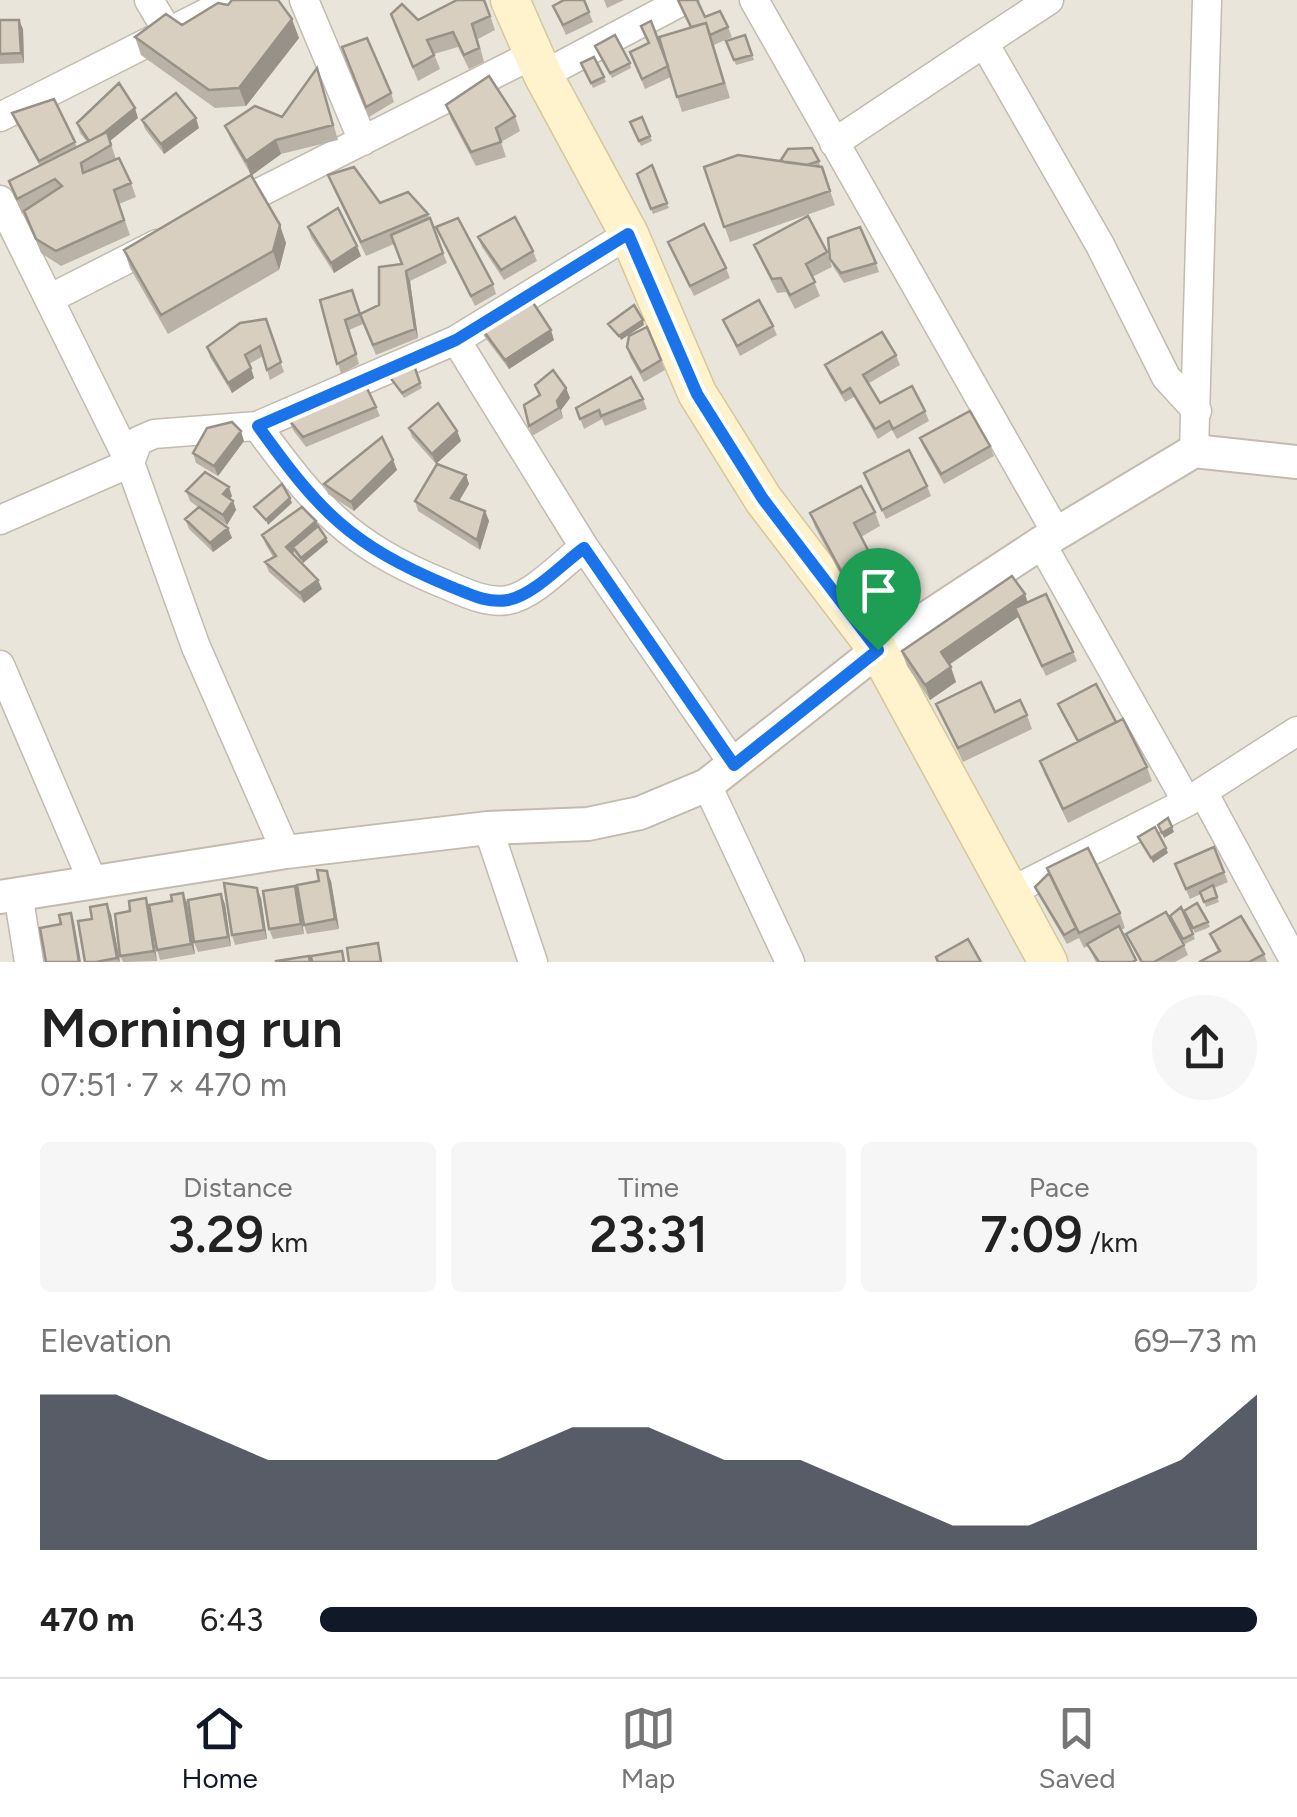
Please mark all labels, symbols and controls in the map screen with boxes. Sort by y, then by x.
pin [836,548,921,651]
icon: arrive [851,563,906,618]
text: Morning run [40,995,343,1061]
button: share [1152,995,1257,1100]
text: 07:51 · 7 × 470 m [40,1066,287,1104]
text: Distance [183,1170,293,1204]
text: Time [618,1170,679,1204]
text: Pace [1029,1170,1089,1204]
text: 3.29 [167,1204,264,1265]
text: 23:31 [589,1204,708,1265]
text: 7:09 [980,1204,1083,1265]
text: km [264,1225,308,1259]
text: /km [1083,1225,1138,1259]
text: Elevation [40,1322,172,1360]
text: 69–73 m [1133,1322,1257,1360]
text: 470 m [40,1601,134,1639]
text: 6:43 [200,1601,264,1639]
tab: Home [181,1701,258,1795]
tab: Map [621,1701,676,1795]
tab: Saved [1038,1701,1116,1795]

